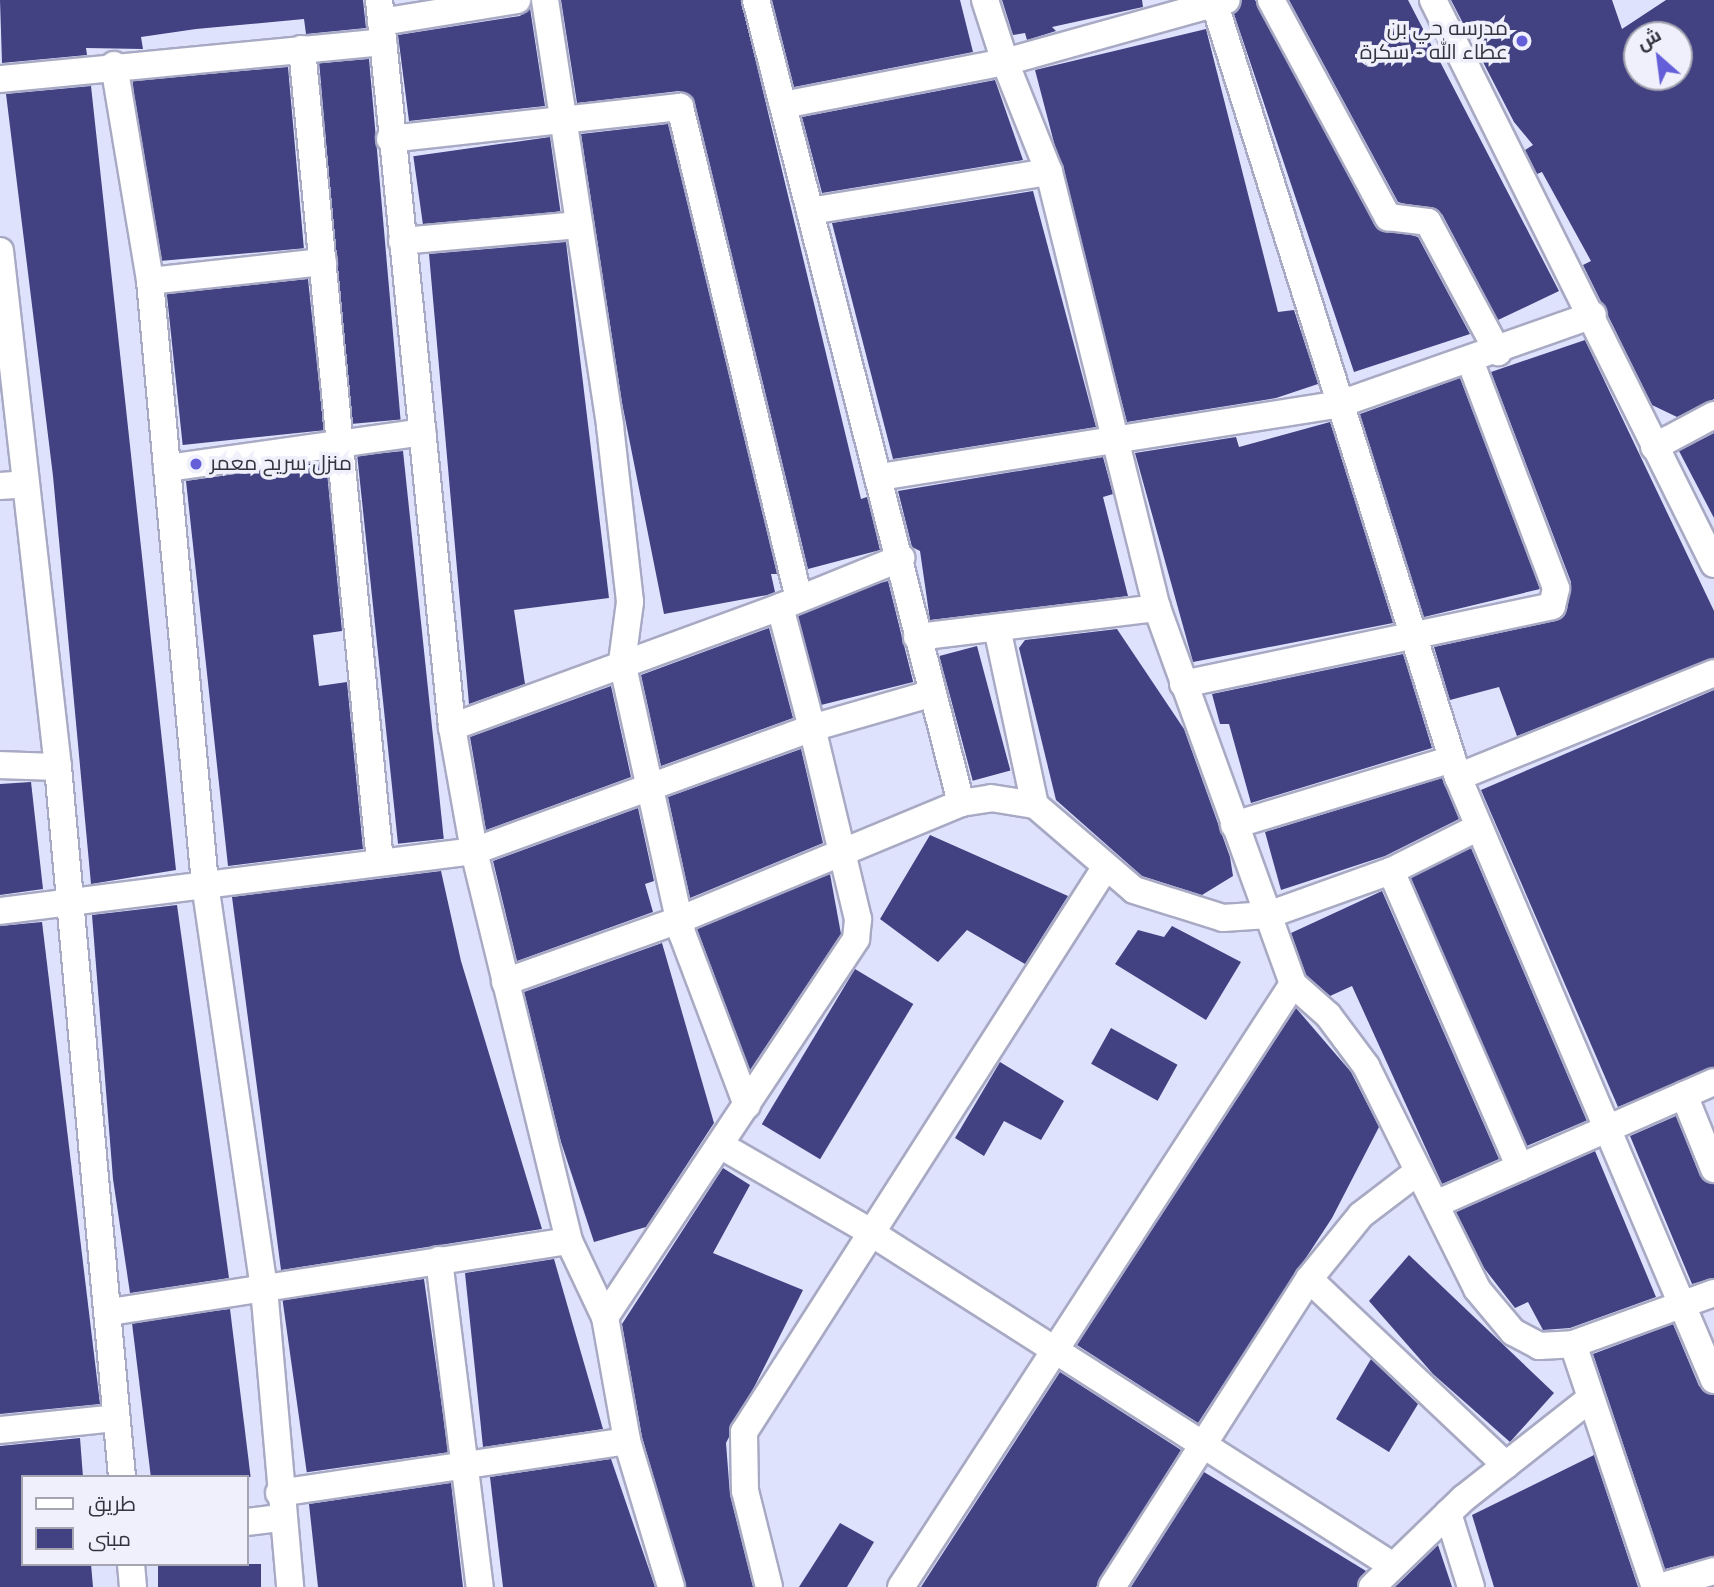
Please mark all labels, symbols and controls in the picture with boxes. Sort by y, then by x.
place label: مدرسه حي بن عطاء الله - سكرة [1360,16,1508,66]
north arrow [1623,21,1693,91]
text: ش [1633,24,1665,55]
marker: مدرسه حي بن عطاء الله - سكرة [1514,33,1530,49]
place label: منزل سريح معمر [210,451,352,477]
marker: منزل سريح معمر [188,456,204,472]
legend [21,1475,248,1566]
text: طريق [88,1492,136,1517]
text: مبنى [88,1527,131,1552]

